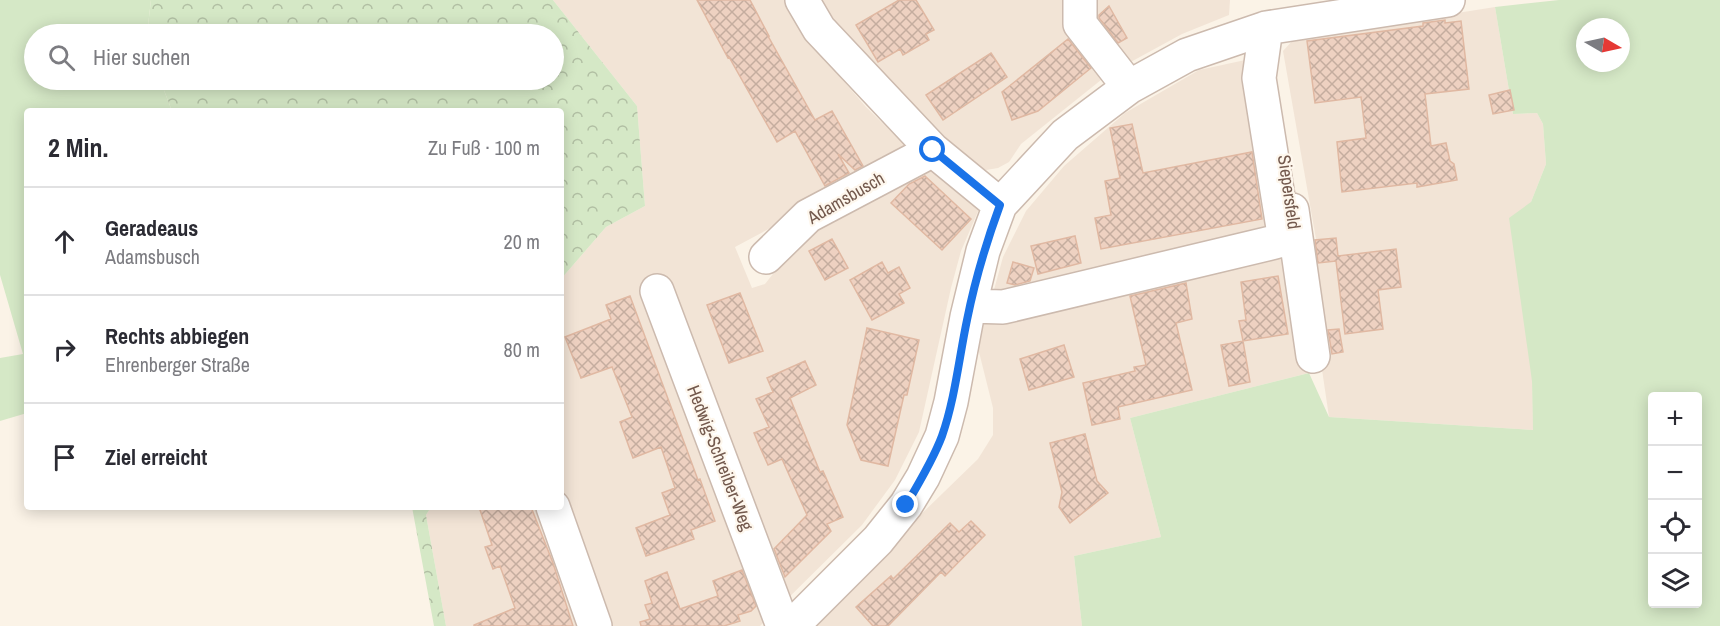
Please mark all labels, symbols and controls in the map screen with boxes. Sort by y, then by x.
north arrow [1576,18,1630,72]
search box [24,24,564,90]
icon: search [45,41,78,74]
text: Hier suchen [93,42,190,72]
text: 2 Min. [48,130,108,165]
text: Zu Fuß · 100 m [428,134,540,161]
route start [919,136,945,162]
street label: Siepersfeld [1272,153,1307,231]
street label: Adamsbusch [802,165,889,230]
text: Geradeaus [105,213,198,243]
icon: ahead [48,225,81,258]
text: 20 m [504,228,540,255]
text: Adamsbusch [105,243,200,270]
text: Rechts abbiegen [105,321,249,351]
icon: right [48,333,81,366]
text: 80 m [504,336,540,363]
text: Ehrenberger Straße [105,351,250,378]
street label: Hedwig-Schreiber-Weg [681,381,760,535]
map controls [1648,392,1702,608]
button: + [1648,392,1702,446]
icon: arrive [48,441,81,474]
text: Ziel erreicht [105,442,207,472]
button: − [1648,446,1702,500]
route end [892,491,918,517]
button: locate [1648,500,1702,554]
button: layers [1648,554,1702,608]

